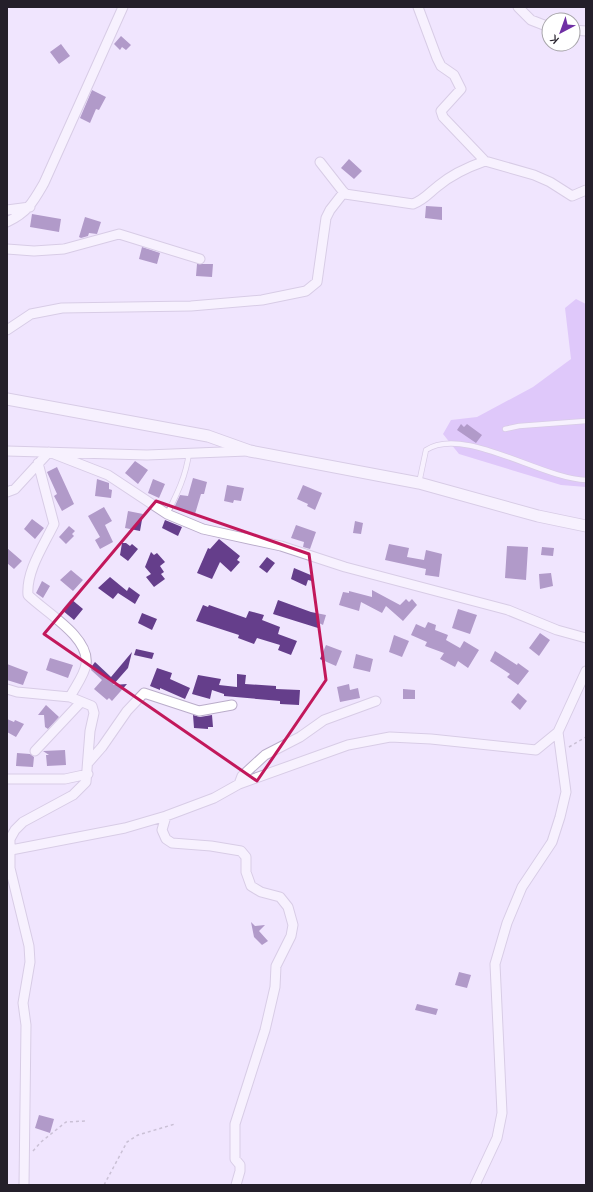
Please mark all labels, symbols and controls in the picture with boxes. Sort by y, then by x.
north arrow [541,12,581,52]
text: K [546,31,562,48]

